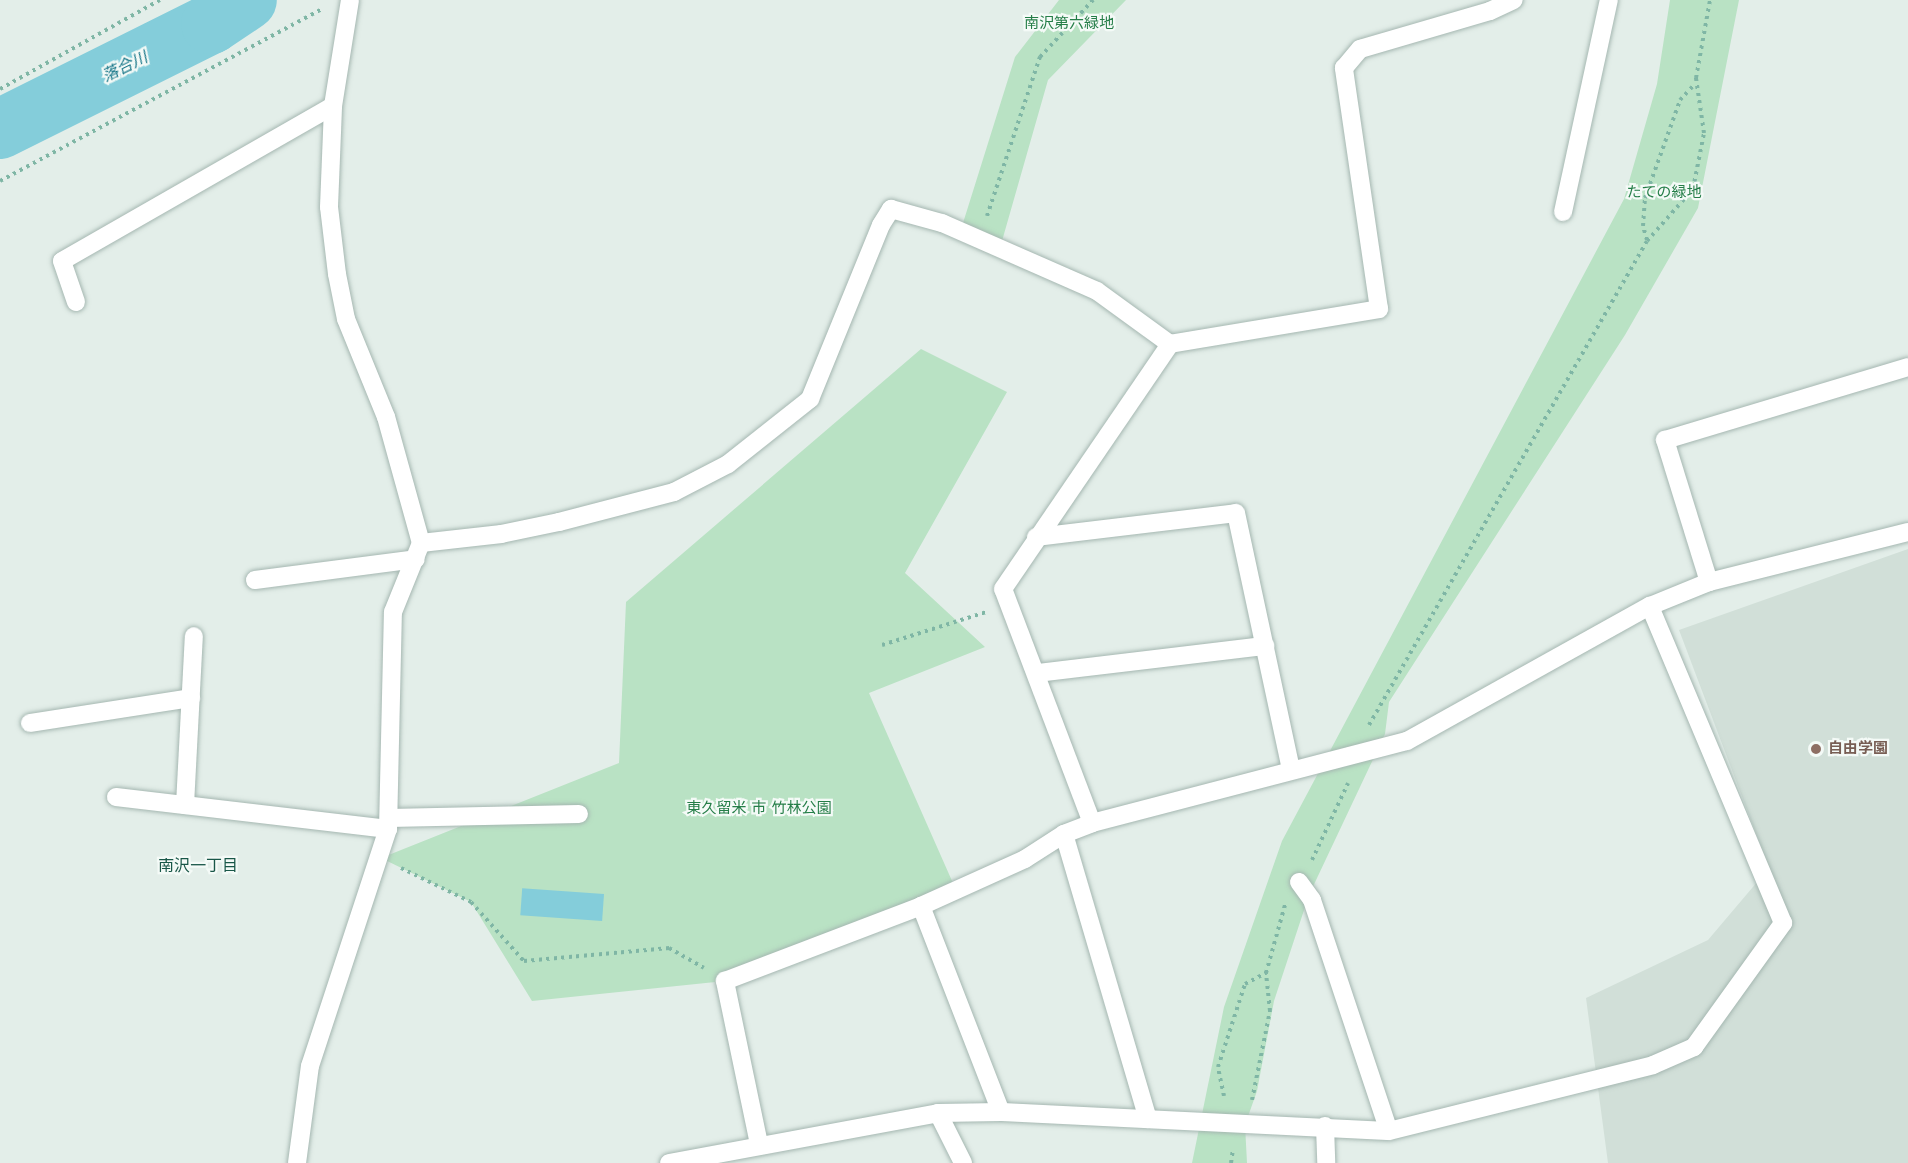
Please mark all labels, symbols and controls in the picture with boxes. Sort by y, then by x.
park label: 南沢第六緑地 [1024,15,1114,33]
water label: 落合川 [99,48,151,86]
park label: たての緑地 [1627,184,1701,202]
place label: 自由学園 [1828,740,1888,758]
marker: 自由学園 [1809,742,1823,756]
park label: 東久留米 市 竹林公園 [686,800,832,818]
district label: 南沢一丁目 [158,856,238,876]

